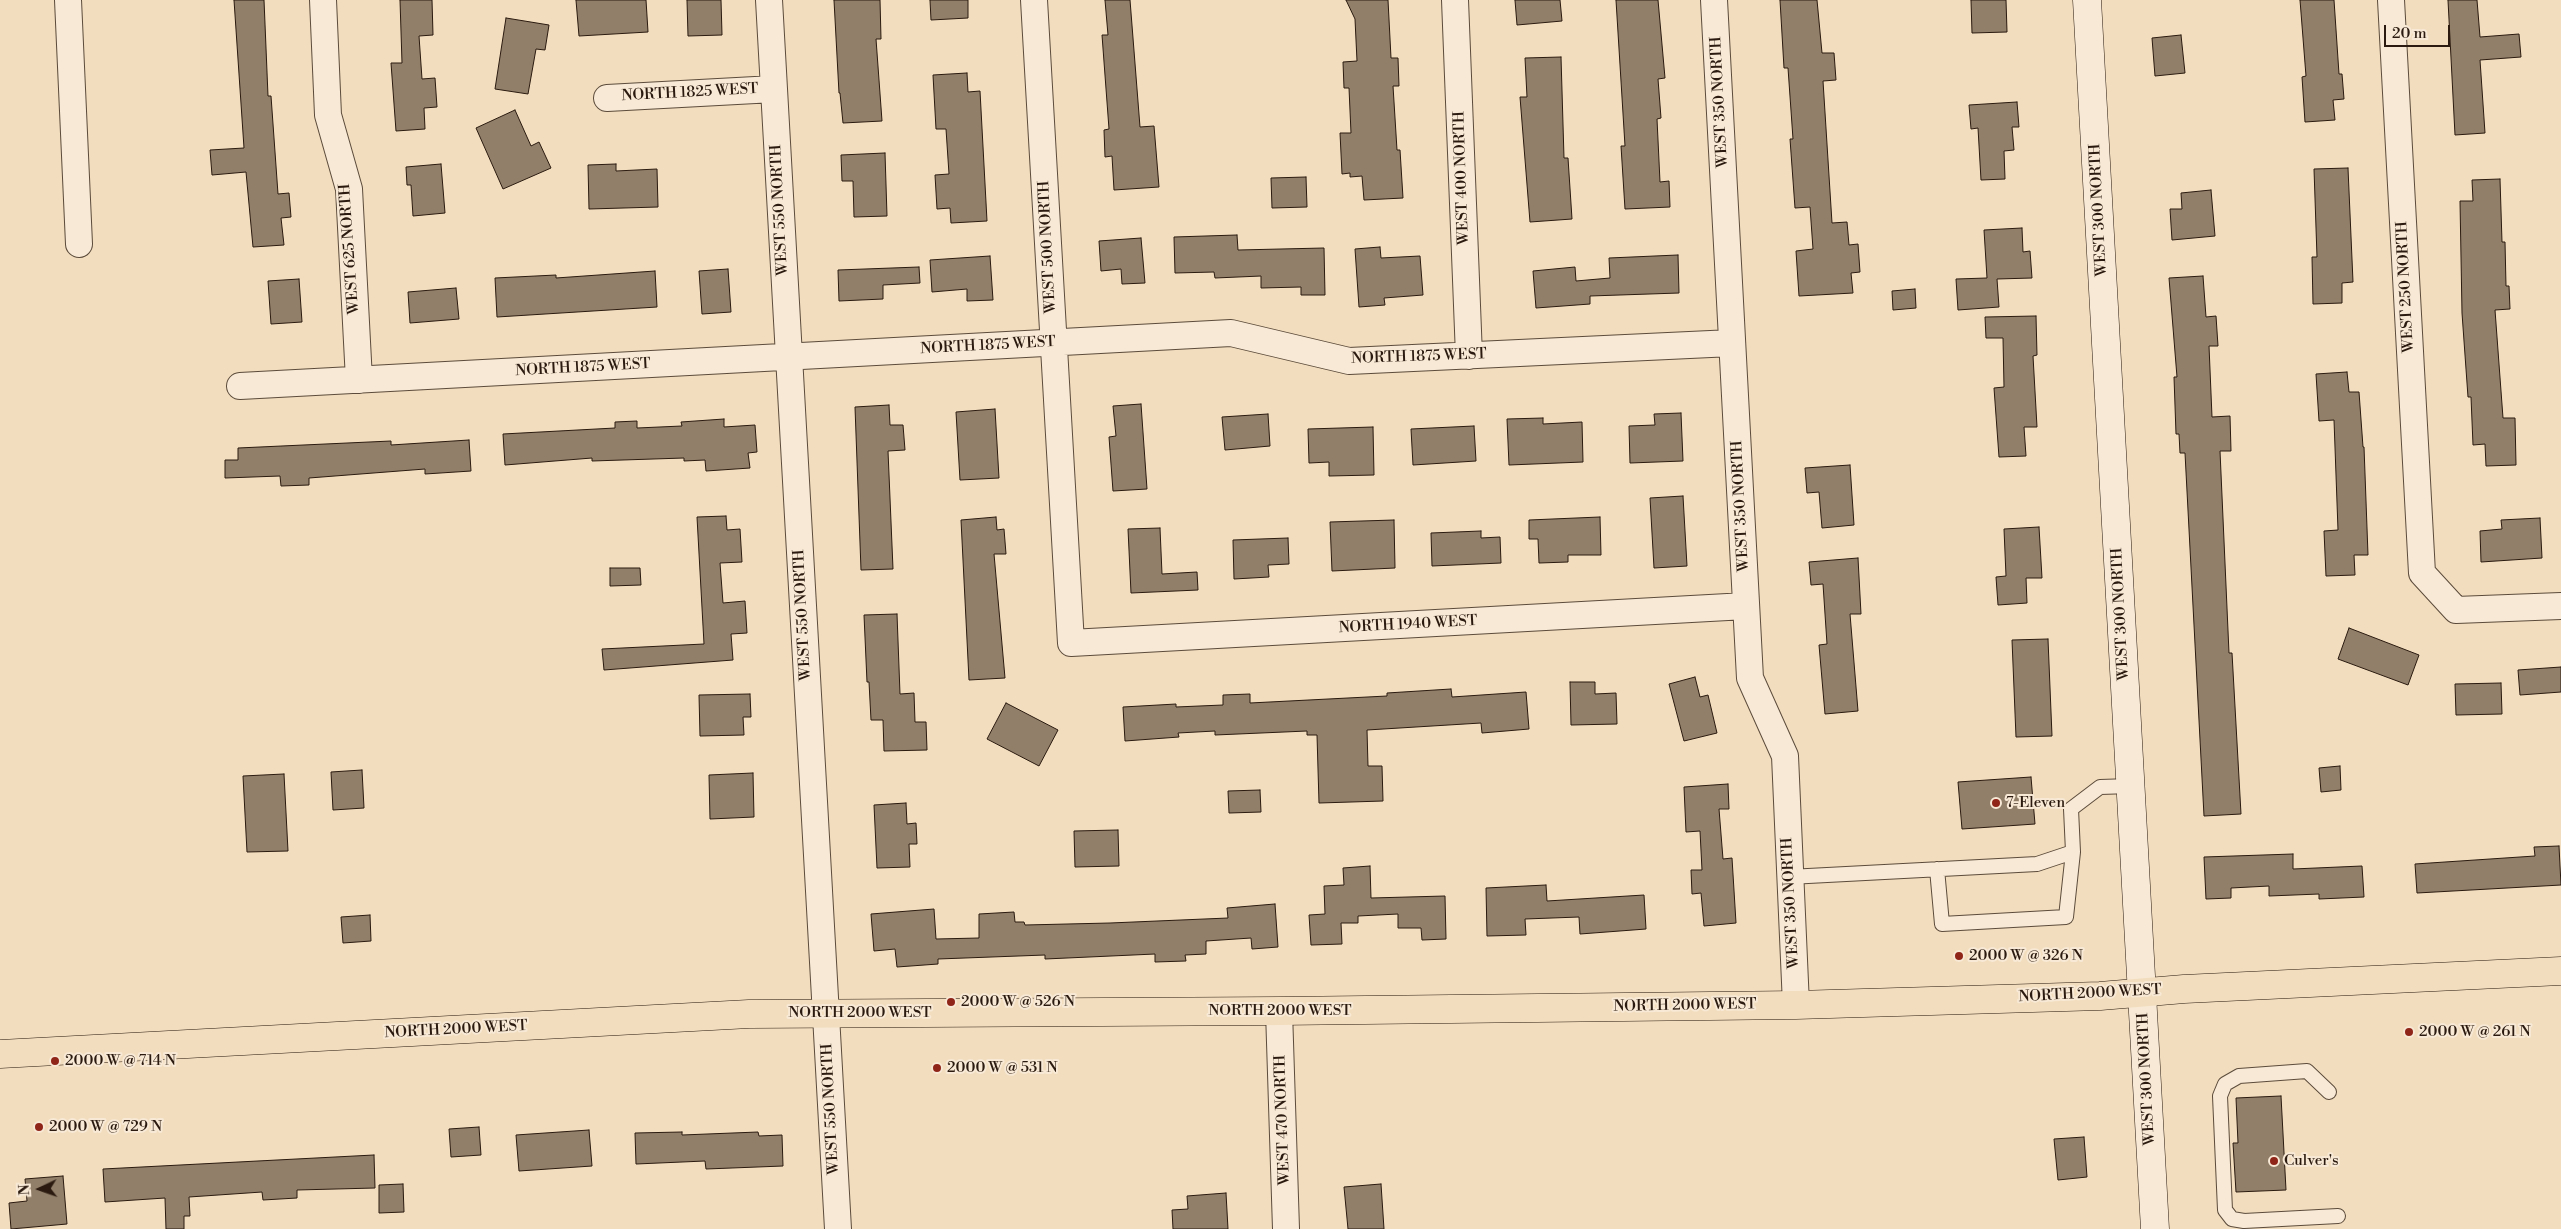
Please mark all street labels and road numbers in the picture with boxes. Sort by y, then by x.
street label: WEST 350 NORTH [1708,36,1732,168]
street label: NORTH 1825 WEST [621,80,759,106]
street label: WEST 400 NORTH [1451,111,1473,245]
street label: WEST 300 NORTH [2087,143,2111,277]
street label: WEST 550 NORTH [768,144,792,276]
street label: WEST 500 NORTH [1036,180,1060,314]
street label: WEST 625 NORTH [336,183,364,315]
street label: WEST 250 NORTH [2394,221,2418,353]
street label: NORTH 1875 WEST [920,333,1056,359]
street label: NORTH 1875 WEST [1351,346,1487,368]
street label: NORTH 1875 WEST [515,355,651,381]
street label: WEST 350 NORTH [1729,440,1753,572]
street label: WEST 300 NORTH [2109,547,2133,681]
street label: WEST 550 NORTH [791,549,815,681]
street label: NORTH 1940 WEST [1338,612,1478,638]
street label: WEST 350 NORTH [1779,837,1803,969]
street label: NORTH 2000 WEST [2018,981,2162,1007]
street label: NORTH 2000 WEST [1613,996,1757,1016]
street label: NORTH 2000 WEST [1208,1002,1352,1020]
street label: NORTH 2000 WEST [788,1004,932,1022]
street label: WEST 300 NORTH [2135,1012,2159,1146]
street label: NORTH 2000 WEST [384,1017,528,1043]
street label: WEST 550 NORTH [819,1043,843,1175]
street label: WEST 470 NORTH [1272,1055,1294,1185]

